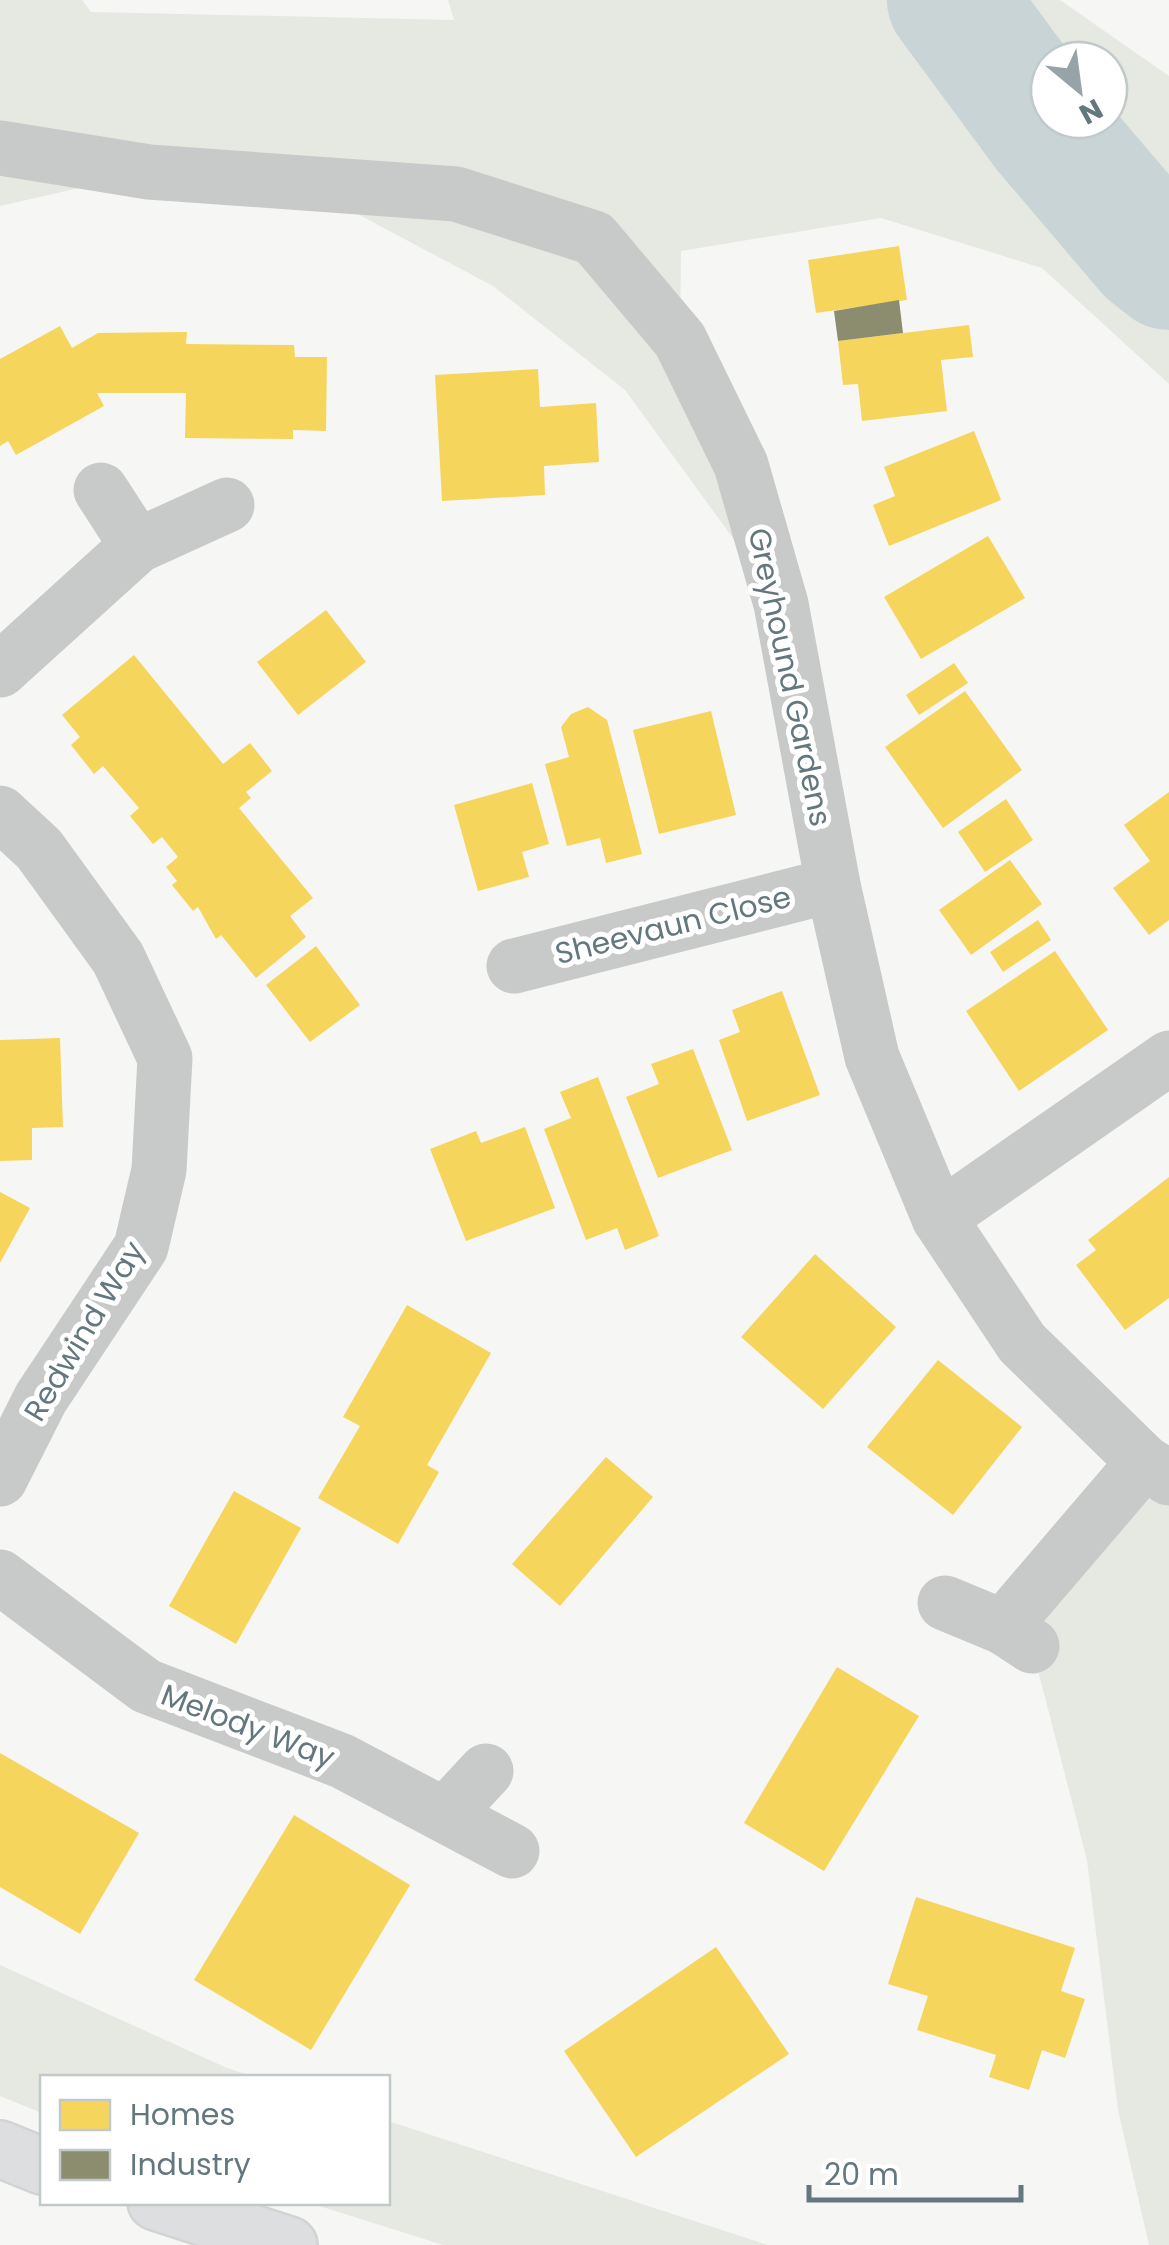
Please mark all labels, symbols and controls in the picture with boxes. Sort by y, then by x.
north arrow [1029,40,1129,140]
text: N [1072,89,1110,134]
street label: Greyhound Gardens [737,524,843,830]
street label: Sheevaun Close [551,875,795,975]
street label: Redwind Way [13,1233,155,1429]
street label: Melody Way [155,1673,341,1779]
legend [40,2075,390,2205]
text: Homes [130,2093,235,2136]
scale bar [809,2140,1022,2202]
text: Industry [130,2143,251,2186]
text: 20 m [824,2153,899,2196]

